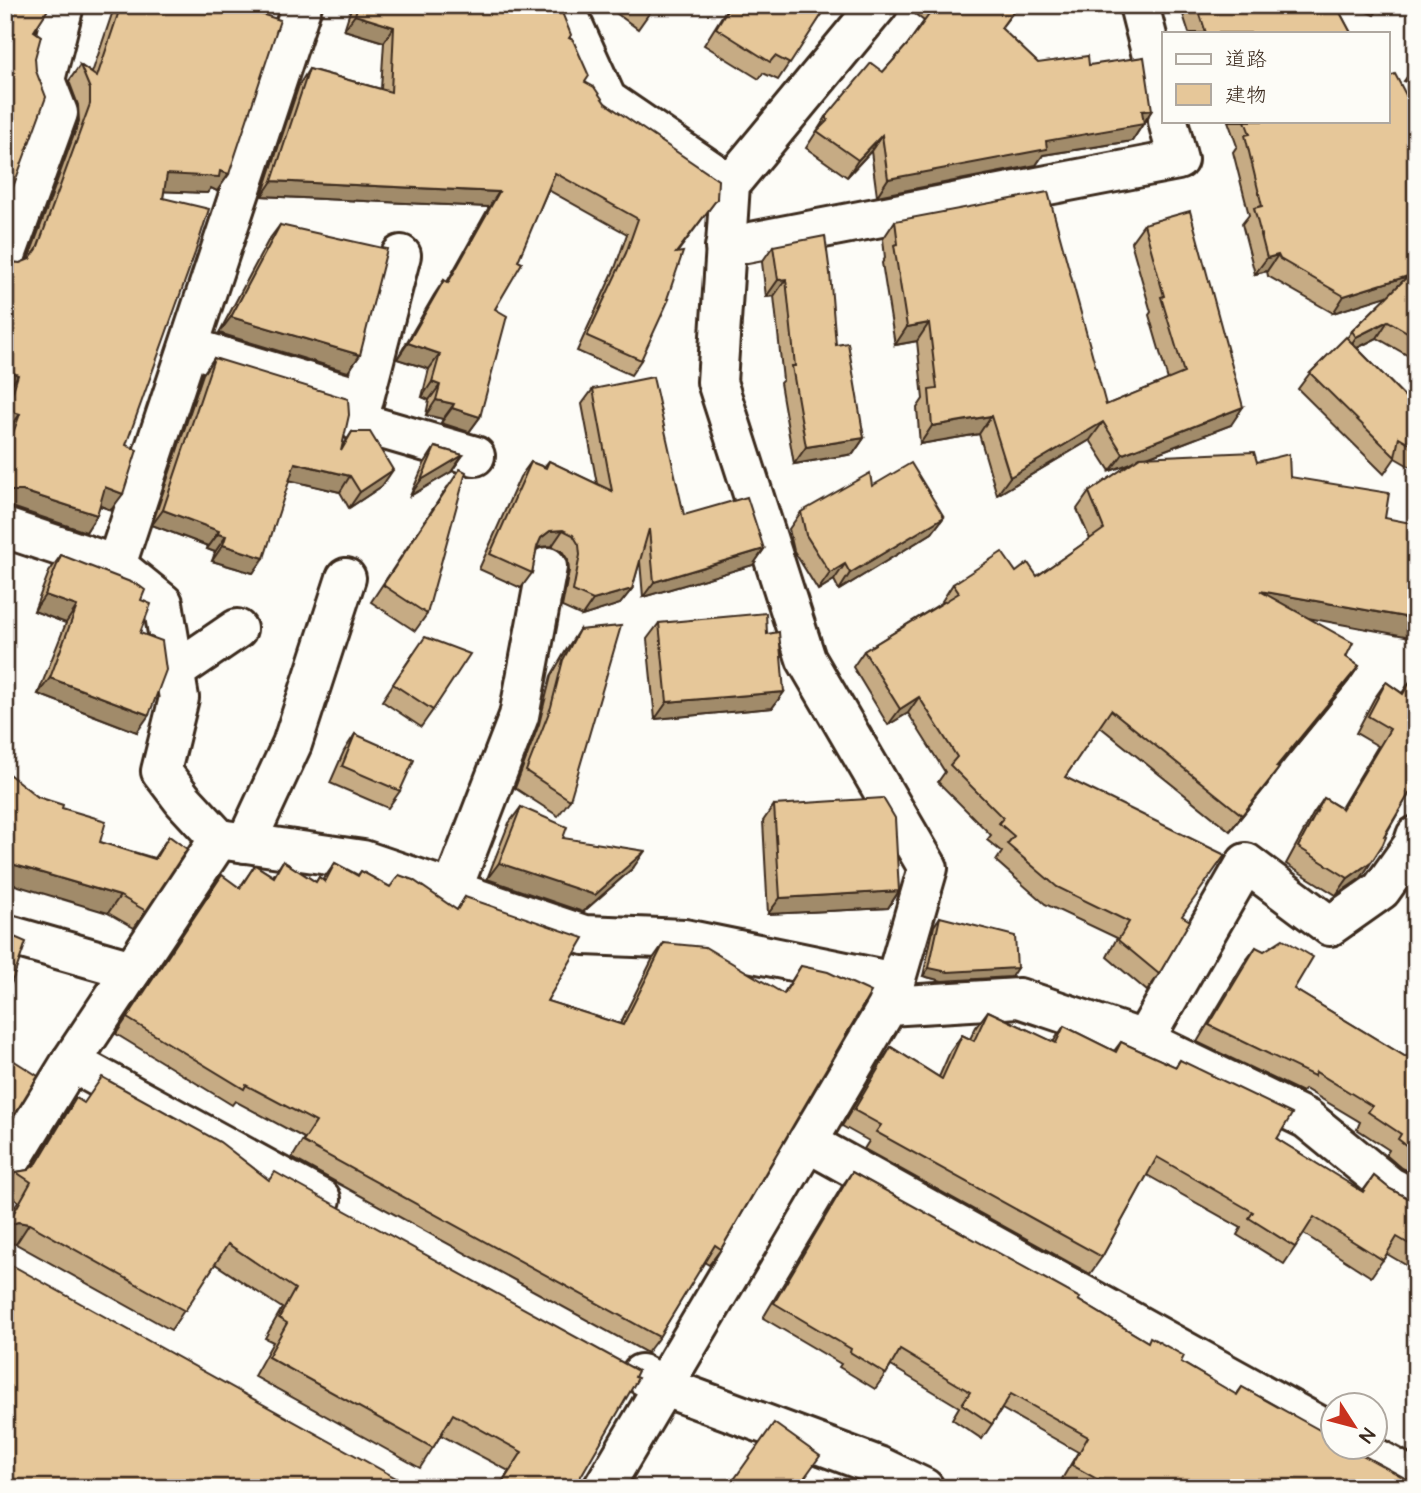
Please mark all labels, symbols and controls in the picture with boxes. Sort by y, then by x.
legend [1162,32,1390,122]
text: 道路 [1225,45,1267,74]
text: 建物 [1225,81,1267,110]
north arrow [1320,1392,1390,1462]
text: N [1352,1422,1381,1448]

